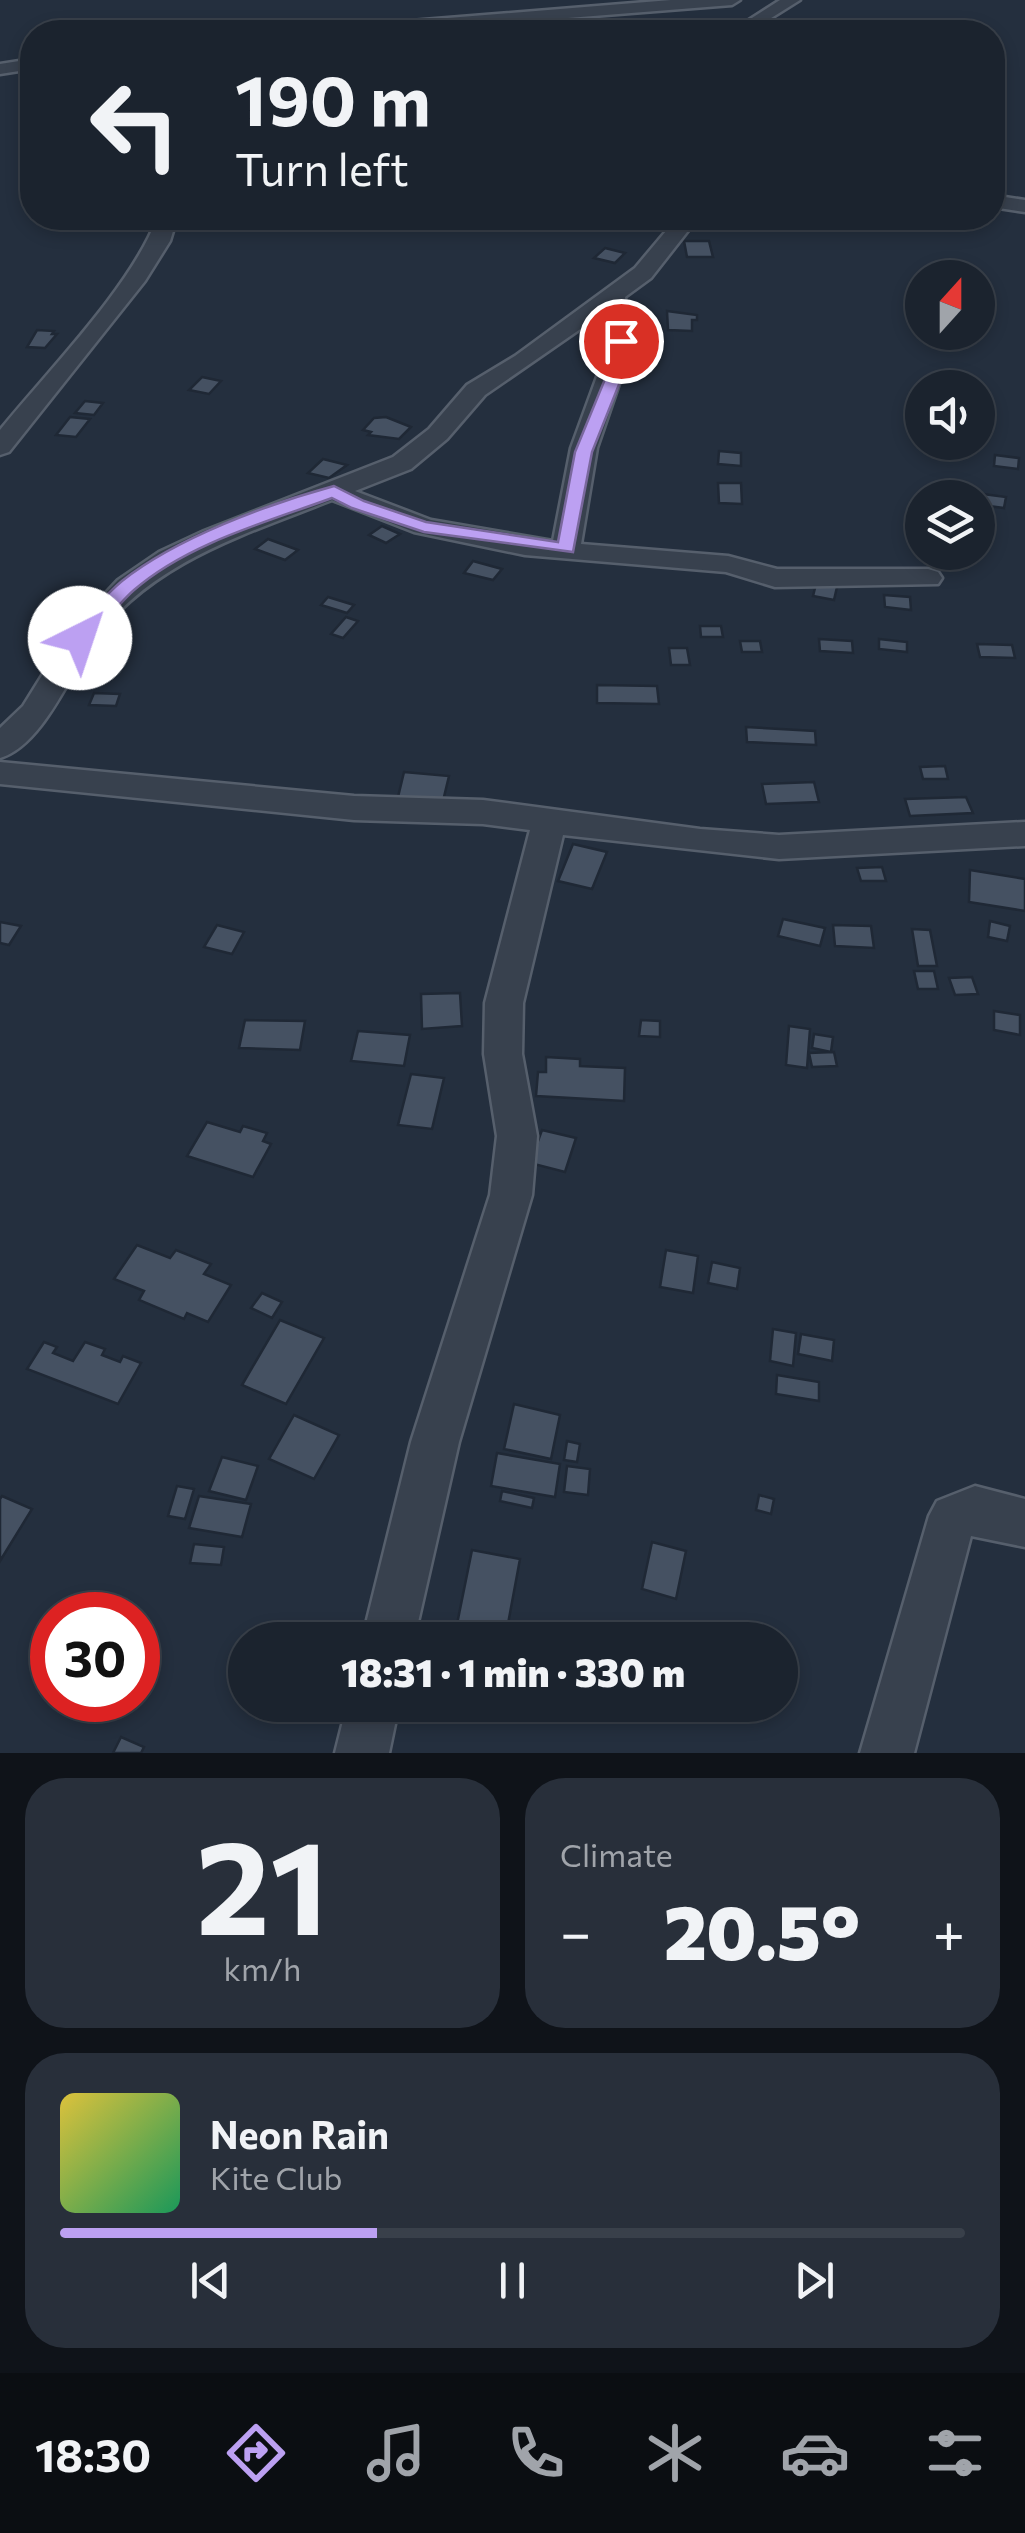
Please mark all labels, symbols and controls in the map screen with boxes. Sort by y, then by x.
text: 190 m [235,55,431,140]
icon: left [70,60,200,190]
text: Turn left [235,140,409,195]
north arrow [905,260,995,350]
map controls [905,260,995,570]
pin [579,299,664,384]
icon: arrive [594,314,649,369]
button: sound [905,370,995,460]
button: layers [905,480,995,570]
position arrow [28,586,132,690]
speed limit sign: 30 [30,1592,160,1722]
text: 18:31 · 1 min · 330 m [341,1648,685,1695]
text: 21 [196,1803,329,1962]
text: Climate [560,1834,673,1874]
text: 20.5° [664,1884,860,1975]
text: − [560,1897,591,1964]
text: + [933,1897,965,1964]
text: km/h [224,1948,301,1988]
text: Neon Rain [210,2110,389,2157]
text: Kite Club [210,2157,342,2197]
icon: previous [183,2253,238,2308]
icon: pause [485,2253,540,2308]
icon: next [787,2253,842,2308]
icon: directions [221,2418,291,2488]
icon: music [361,2418,431,2488]
icon: phone [501,2418,571,2488]
icon: climate [640,2418,710,2488]
icon: car [780,2418,850,2488]
icon: filters [920,2418,990,2488]
text: 18:30 [35,2426,151,2481]

